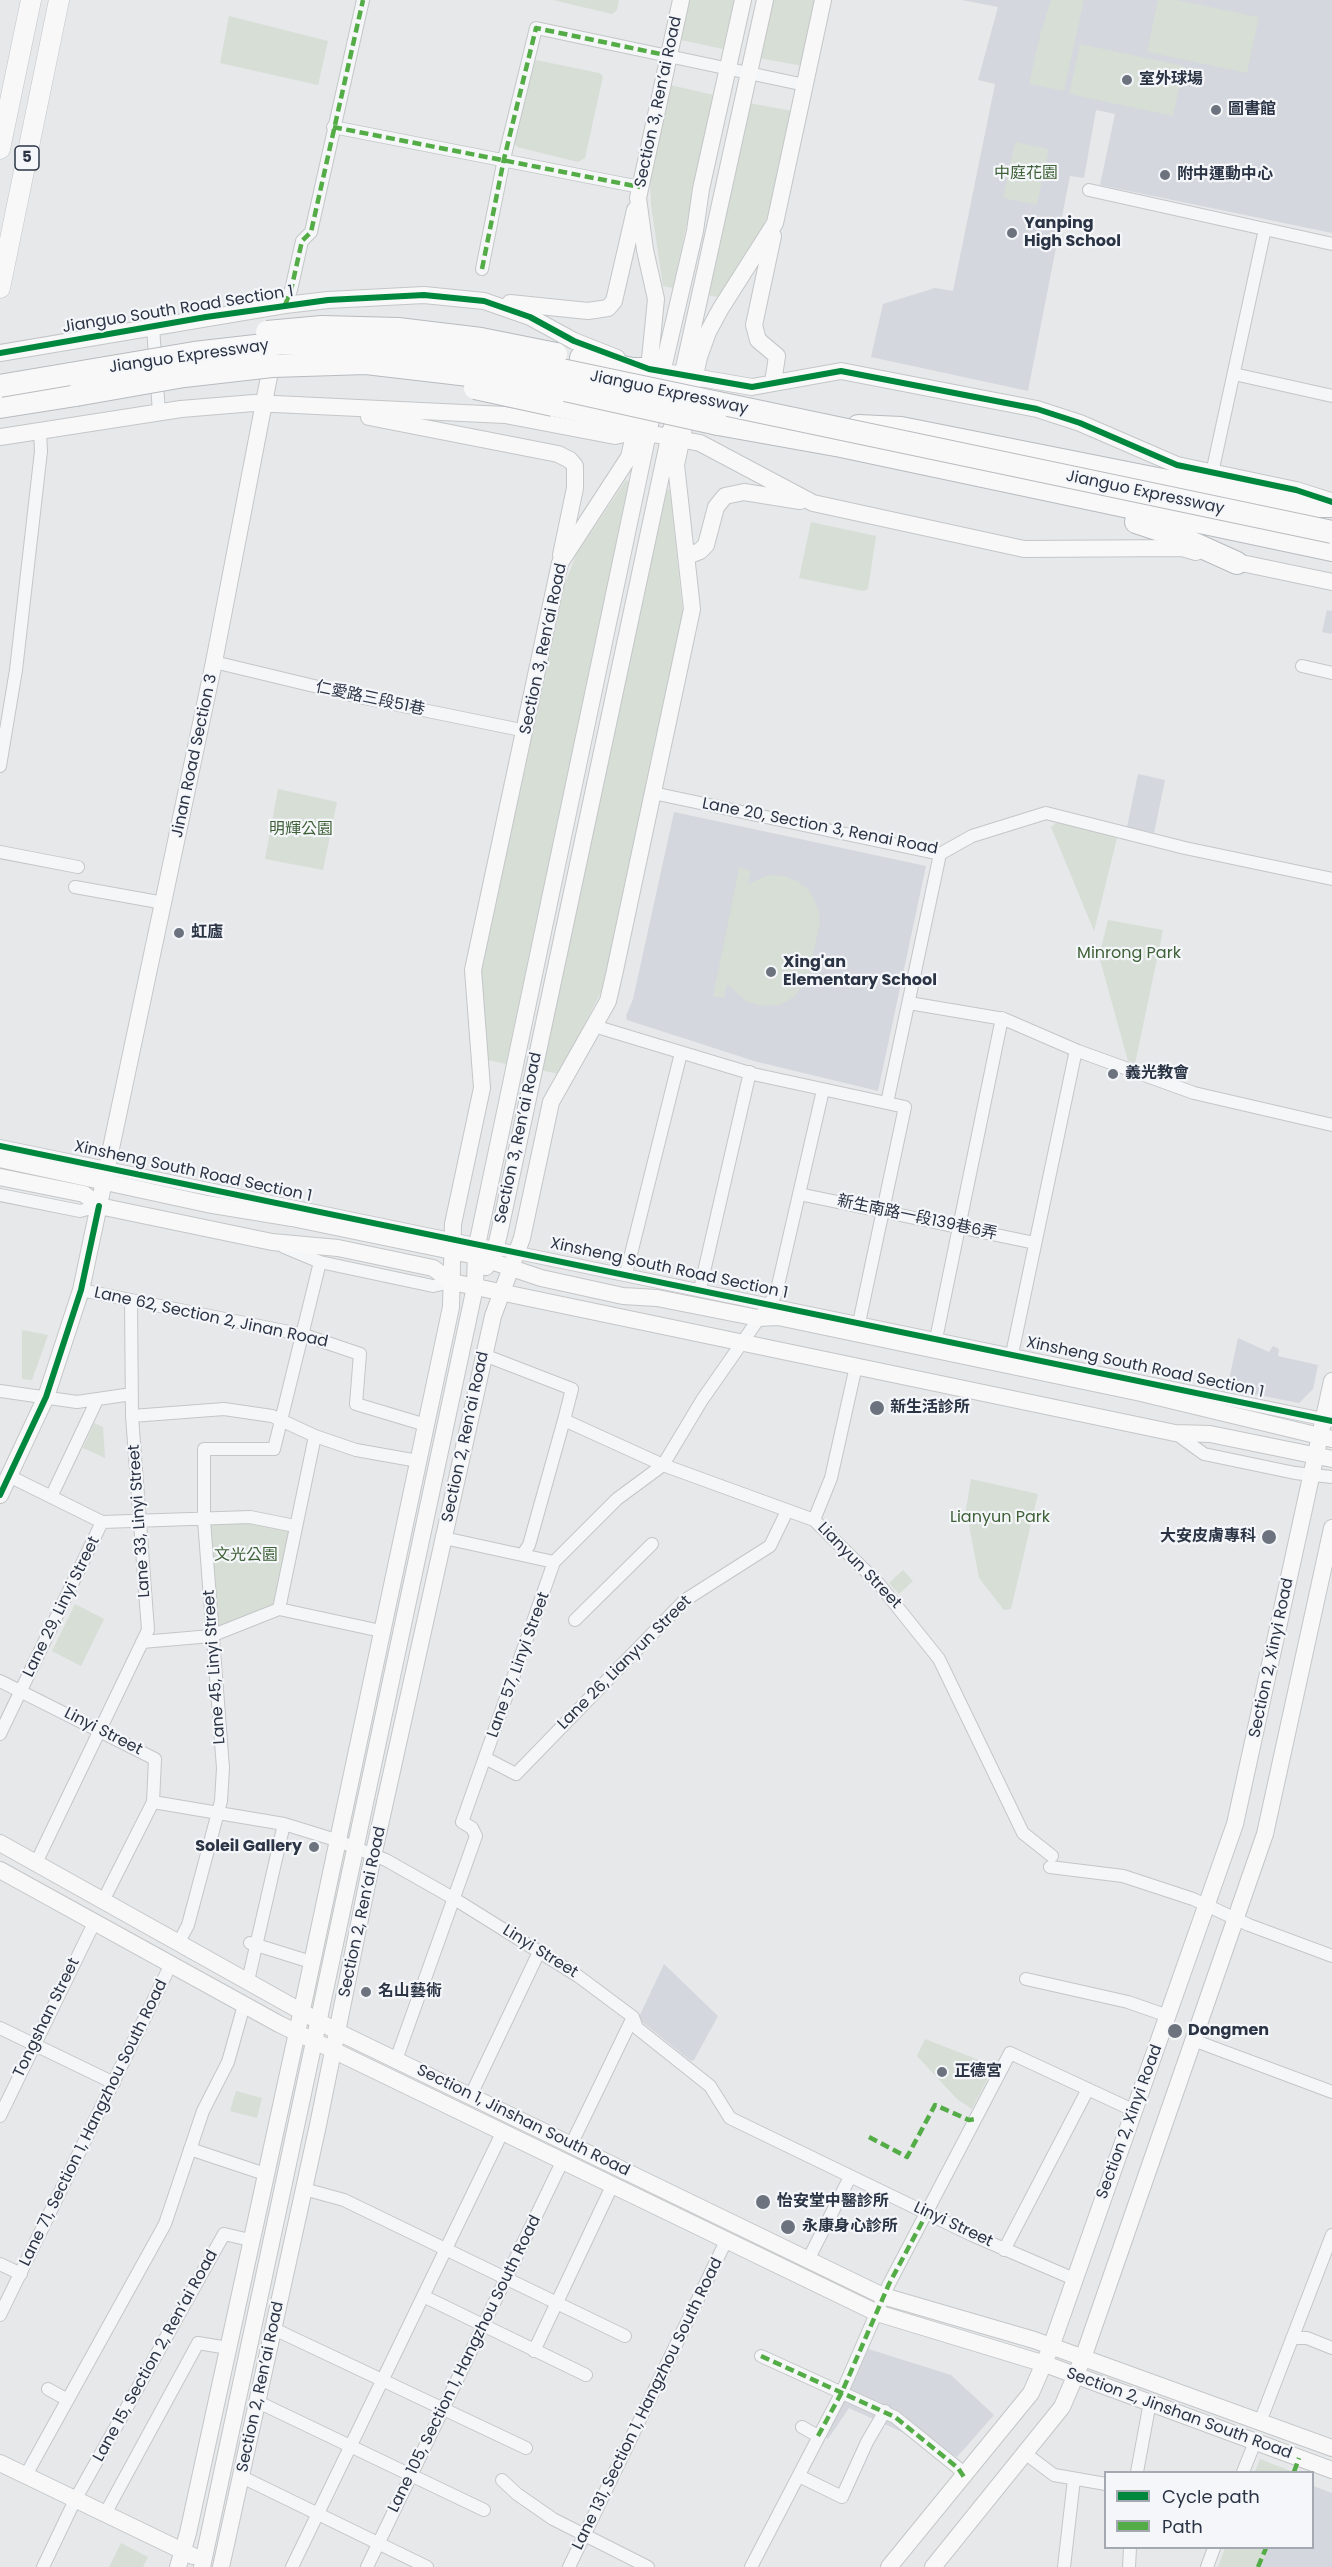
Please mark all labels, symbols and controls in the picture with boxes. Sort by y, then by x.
street label: Section 3, Ren’ai Road [631,15,687,189]
place label: 室外球場 [1139,70,1203,90]
marker: 室外球場 [1120,73,1134,87]
place label: 圖書館 [1228,100,1276,120]
marker: 圖書館 [1209,103,1223,117]
road number: 5 [15,146,39,170]
park label: 中庭花園 [994,164,1058,184]
place label: 附中運動中心 [1177,165,1273,185]
marker: 附中運動中心 [1158,168,1172,182]
place label: Yanping High School [1024,214,1121,252]
marker: Yanping High School [1005,226,1019,240]
street label: Jianguo South Road Section 1 [61,282,295,338]
street label: Jianguo Expressway [108,336,270,378]
street label: Jianguo Expressway [588,367,750,419]
street label: Jianguo Expressway [1064,467,1226,519]
street label: Section 3, Ren’ai Road [516,562,572,736]
street label: Jinan Road Section 3 [168,672,222,840]
street label: 仁愛路三段51巷 [314,678,426,720]
street label: Lane 20, Section 3, Renai Road [700,795,940,859]
park label: 明輝公園 [269,820,333,840]
place label: 虹廬 [191,923,223,943]
marker: 虹廬 [172,926,186,940]
park label: Minrong Park [1077,944,1181,964]
place label: Xing'an Elementary School [783,953,937,991]
marker: Xing'an Elementary School [764,965,778,979]
street label: Section 3, Ren’ai Road [491,1051,547,1225]
place label: 義光教會 [1125,1064,1189,1084]
marker: 義光教會 [1106,1067,1120,1081]
street label: Xinsheng South Road Section 1 [72,1137,314,1207]
street label: 新生南路一段139巷6弄 [835,1192,999,1244]
street label: Xinsheng South Road Section 1 [548,1234,790,1304]
street label: Lane 62, Section 2, Jinan Road [92,1284,330,1352]
street label: Xinsheng South Road Section 1 [1024,1333,1266,1403]
street label: Section 2, Ren’ai Road [439,1350,493,1524]
place label: 新生活診所 [890,1398,970,1418]
marker: 新生活診所 [868,1399,886,1417]
street label: Lane 33, Linyi Street [125,1444,155,1598]
park label: Lianyun Park [950,1508,1050,1528]
street label: Lianyun Street [813,1519,905,1613]
place label: 大安皮膚專科 [1160,1527,1256,1547]
marker: 大安皮膚專科 [1260,1528,1278,1546]
street label: Lane 29, Linyi Street [20,1534,104,1680]
park label: 文光公園 [214,1546,278,1566]
street label: Section 2, Xinyi Road [1246,1576,1298,1740]
street label: Lane 45, Linyi Street [200,1589,230,1745]
street label: Lane 57, Linyi Street [484,1590,554,1740]
street label: Lane 26, Lianyun Street [554,1592,696,1734]
street label: Linyi Street [61,1704,145,1760]
street label: Section 2, Ren’ai Road [336,1825,390,1999]
place label: Soleil Gallery [195,1837,302,1857]
marker: Soleil Gallery [307,1840,321,1854]
street label: Linyi Street [499,1921,581,1983]
street label: Tongshan Street [10,1955,84,2081]
street label: Lane 71, Section 1, Hangzhou South Road [16,1977,172,2269]
place label: 名山藝術 [378,1982,442,2002]
marker: 名山藝術 [359,1985,373,1999]
place label: Dongmen [1188,2021,1269,2041]
marker: Dongmen [1166,2022,1184,2040]
street label: Section 2, Xinyi Road [1093,2042,1167,2202]
street label: Section 1, Jinshan South Road [413,2061,633,2181]
place label: 正德宮 [954,2062,1002,2082]
marker: 正德宮 [935,2065,949,2079]
place label: 怡安堂中醫診所 [777,2192,889,2212]
marker: 怡安堂中醫診所 [754,2193,772,2211]
street label: Linyi Street [910,2198,996,2252]
street label: Lane 105, Section 1, Hangzhou South Road [384,2212,546,2516]
place label: 永康身心診所 [802,2217,898,2237]
marker: 永康身心診所 [779,2218,797,2236]
street label: Lane 15, Section 2, Ren’ai Road [90,2247,222,2465]
street label: Lane 131, Section 1, Hangzhou South Road [569,2255,727,2553]
street label: Section 2, Ren’ai Road [234,2300,288,2474]
street label: Section 2, Jinshan South Road [1064,2364,1294,2464]
legend [1104,2471,1314,2549]
text: Cycle path [1162,2484,1260,2509]
text: Path [1162,2514,1203,2539]

